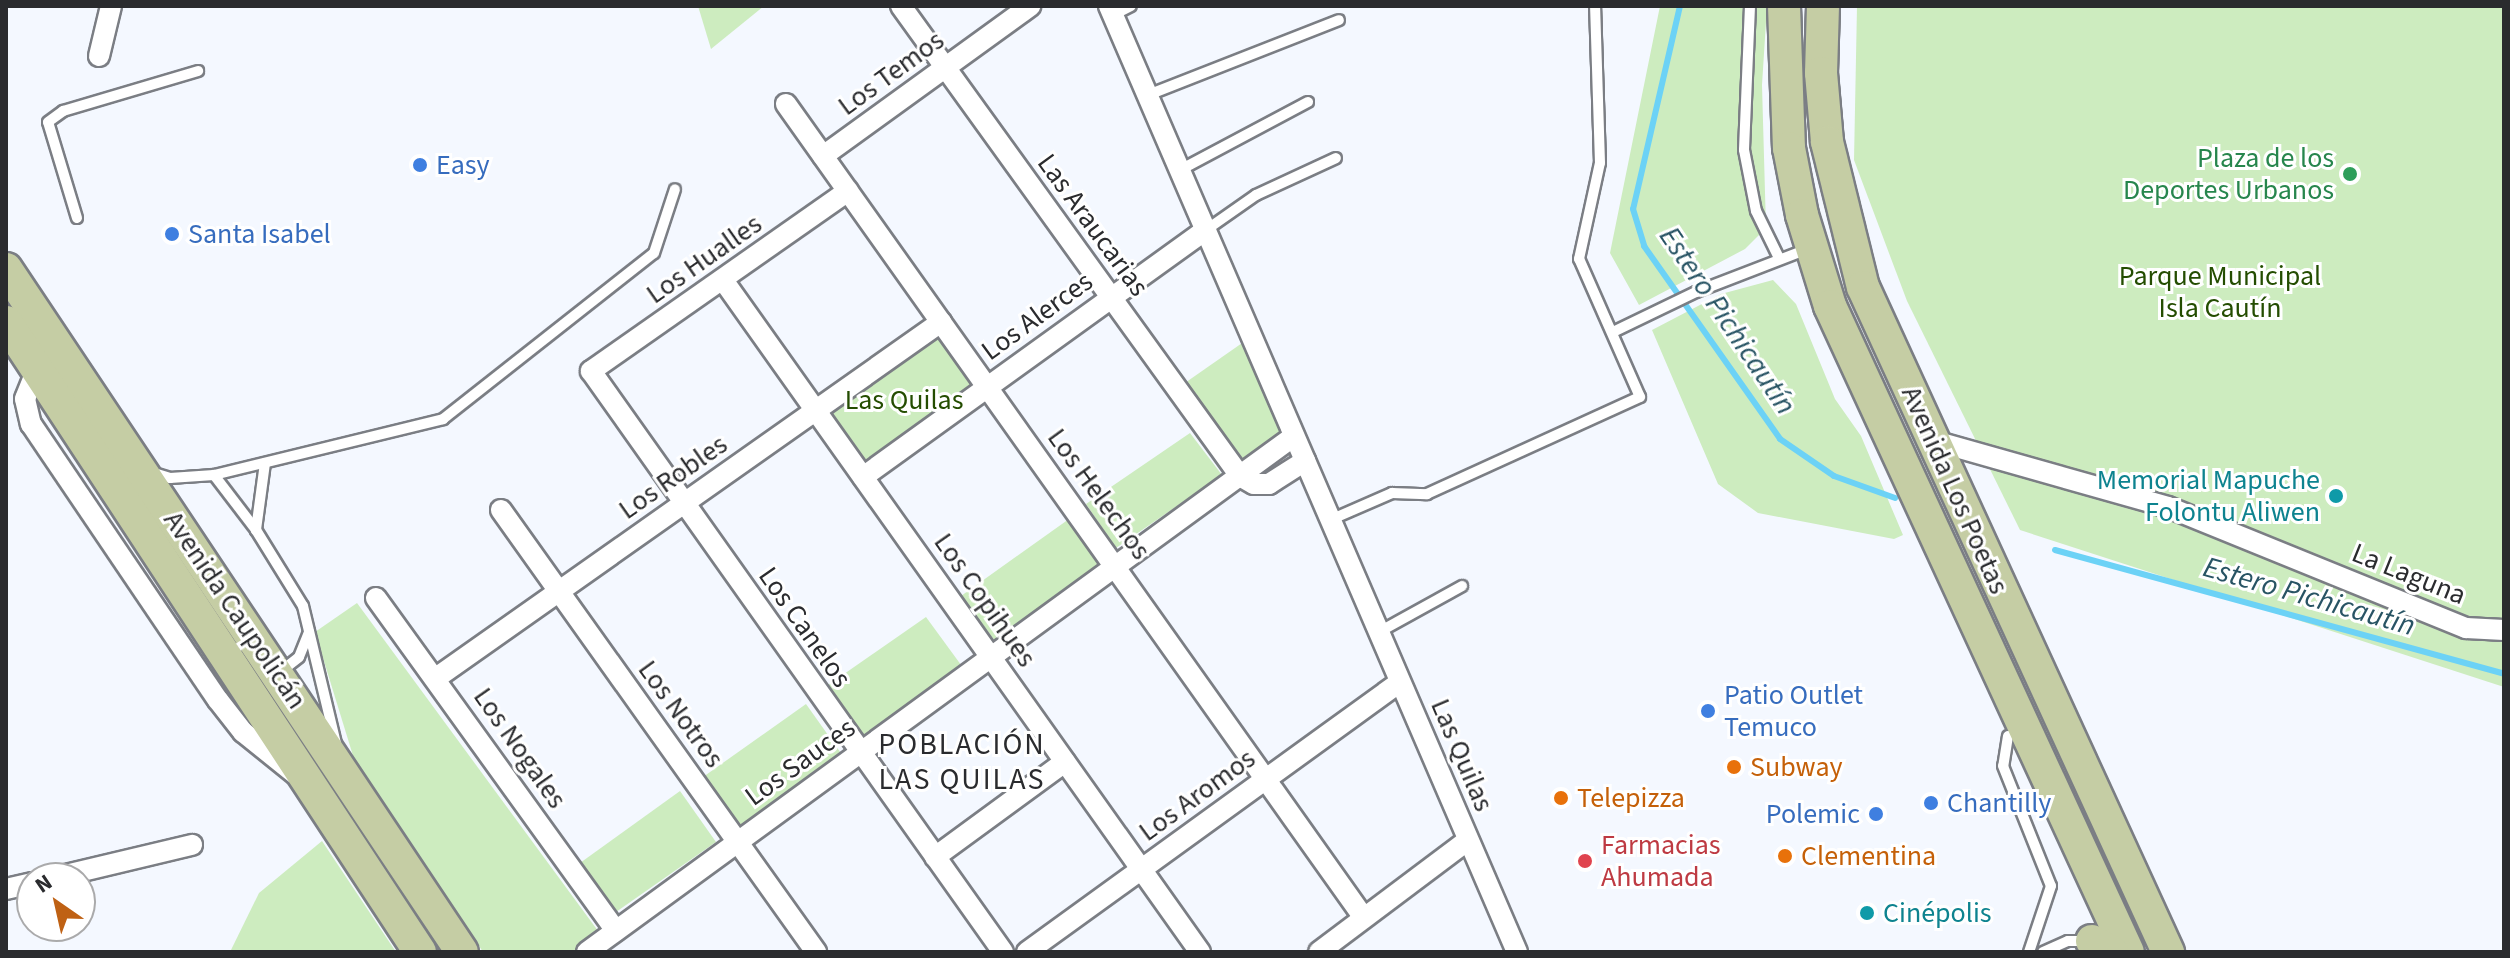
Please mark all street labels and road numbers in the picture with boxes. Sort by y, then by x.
street label: Los Temos [831,23,951,123]
street label: Las Araucarias [1030,147,1156,303]
street label: Los Hualles [640,207,768,311]
street label: Los Alerces [975,264,1099,368]
street label: Avenida Los Poetas [1894,381,2016,599]
street label: Los Helechos [1040,422,1158,566]
street label: Los Robles [612,427,734,527]
street label: Avenida Caupolicán [156,505,314,715]
street label: Los Copihues [927,527,1043,673]
street label: La Laguna [2347,536,2471,612]
street label: Los Canelos [751,560,859,694]
street label: Los Notros [631,654,731,774]
street label: Los Nogales [466,681,574,815]
street label: Las Quilas [1423,694,1501,816]
street label: Los Sauces [738,711,862,813]
street label: Los Aromos [1132,742,1262,848]

